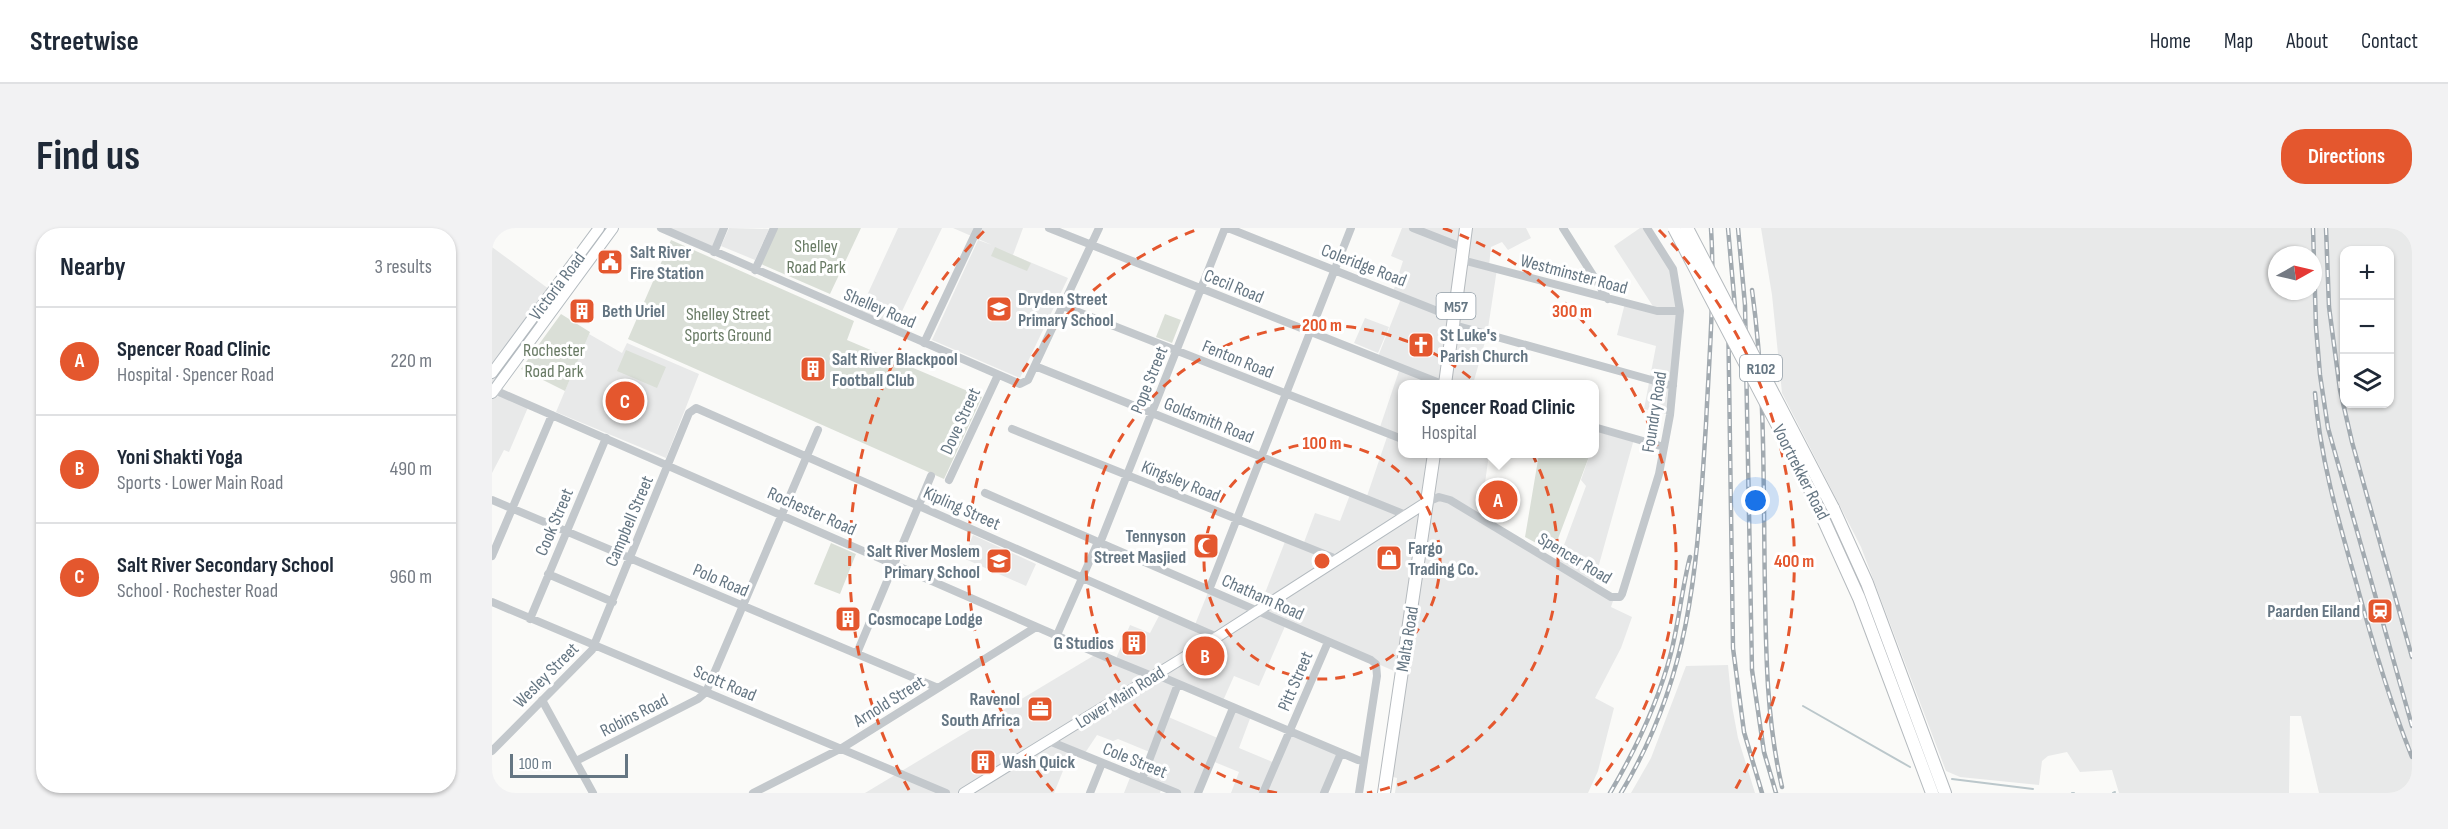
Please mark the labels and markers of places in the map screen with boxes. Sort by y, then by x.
place label: Salt River Fire Station [630,242,704,284]
public building icon: Salt River Fire Station [595,247,625,277]
place label: Dryden Street Primary School [1018,289,1114,331]
school or university icon: Dryden Street Primary School [984,294,1014,324]
building icon: Beth Uriel [567,296,597,326]
place label: Beth Uriel [602,301,665,322]
place label: St Luke's Parish Church [1440,325,1528,367]
church icon: St Luke's Parish Church [1406,330,1436,360]
place label: Salt River Blackpool Football Club [832,349,958,391]
building icon: Salt River Blackpool Football Club [798,354,828,384]
pin: C [606,378,644,423]
pin: A [1478,478,1518,522]
place label: Tennyson Street Masjied [1094,526,1186,568]
mosque icon: Tennyson Street Masjied [1191,531,1221,561]
place label: Fargo Trading Co. [1408,538,1478,580]
place label: Salt River Moslem Primary School [867,541,980,583]
shop icon: Fargo Trading Co. [1374,543,1404,573]
school or university icon: Salt River Moslem Primary School [984,546,1014,576]
centre of rings [1312,551,1332,571]
station icon: Paarden Eiland [2365,596,2395,626]
place label: Paarden Eiland [2267,601,2360,622]
building icon: Cosmocape Lodge [833,604,863,634]
place label: Cosmocape Lodge [868,609,983,630]
building icon: G Studios [1119,628,1149,658]
place label: G Studios [1054,633,1114,654]
pin: B [1186,634,1224,678]
place label: Ravenol South Africa [941,689,1020,731]
office icon: Ravenol South Africa [1025,694,1055,724]
building icon: Wash Quick [968,747,998,777]
place label: Wash Quick [1002,752,1076,773]

